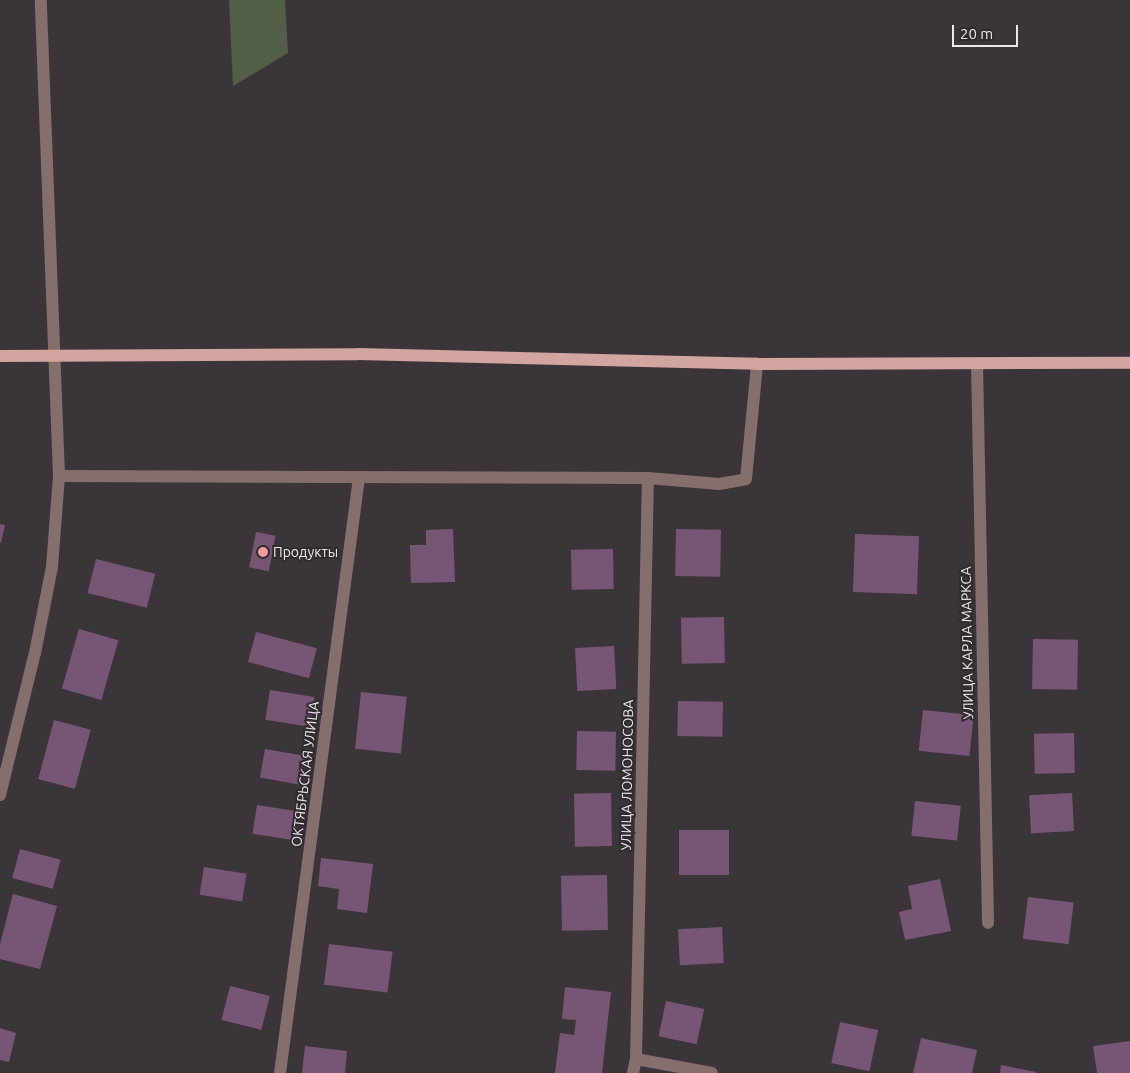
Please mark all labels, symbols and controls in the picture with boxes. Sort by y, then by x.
scale bar [955,15,1021,47]
text: 20 m [960,25,993,42]
place label: Продукты [273,544,338,560]
marker: Продукты [257,546,269,558]
street label: УЛИЦА КАРЛА МАРКСА [957,566,977,720]
street label: УЛИЦА ЛОМОНОСОВА [617,699,637,851]
street label: ОКТЯБРЬСКАЯ УЛИЦА [288,700,322,848]

